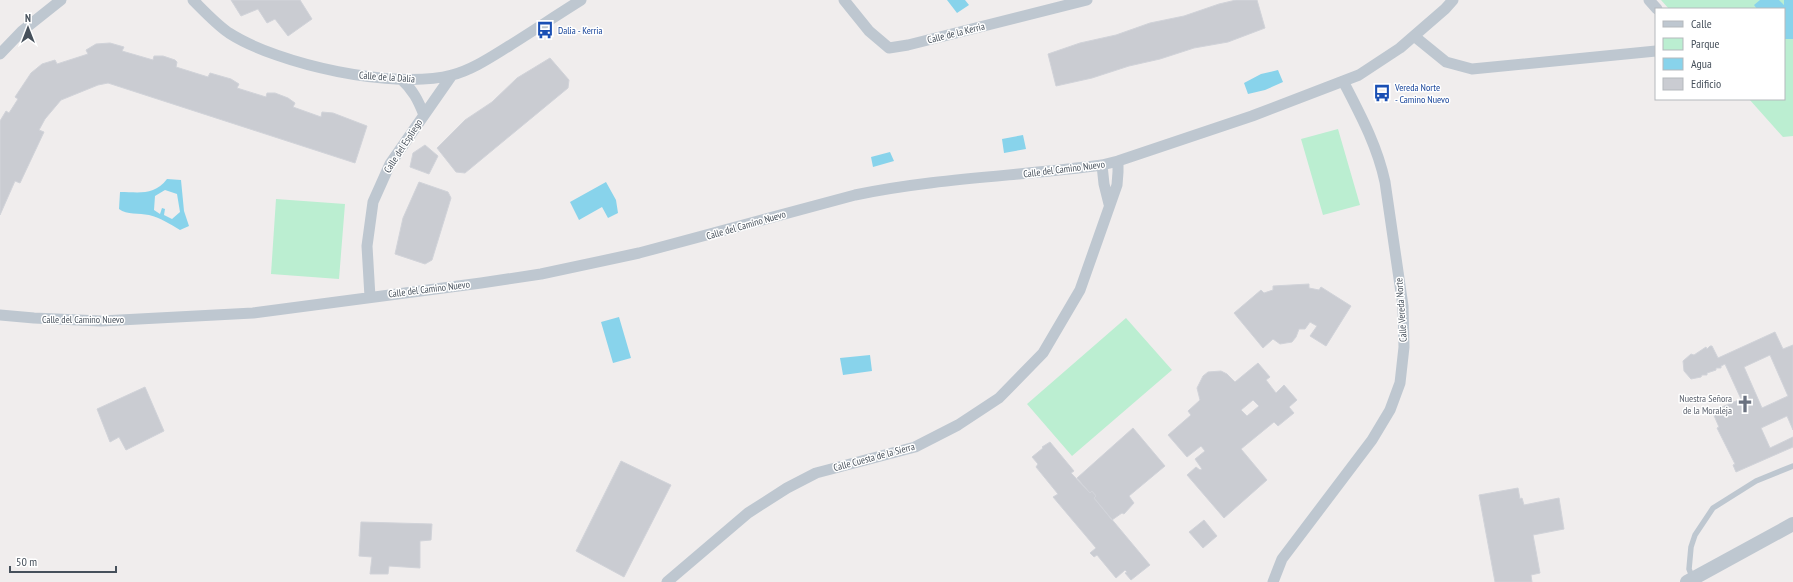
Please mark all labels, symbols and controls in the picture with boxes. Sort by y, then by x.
north arrow [8,8,48,48]
legend [1655,8,1785,100]
text: N [25,11,31,25]
text: Calle [1691,16,1712,31]
bus stop icon: Dalia - Kerria [535,20,555,40]
street label: Calle de la Kerria [926,20,986,46]
place label: Dalia - Kerria [558,24,602,37]
text: Parque [1691,36,1720,51]
text: Agua [1691,56,1712,71]
street label: Calle de la Dalia [359,69,415,85]
text: Edificio [1691,76,1721,91]
place label: Vereda Norte - Camino Nuevo [1394,81,1449,106]
bus stop icon: Vereda Norte - Camino Nuevo [1372,83,1392,103]
street label: Calle del Espliego [381,117,425,175]
street label: Calle del Camino Nuevo [1022,158,1106,180]
street label: Calle del Camino Nuevo [705,207,787,243]
street label: Calle del Camino Nuevo [387,278,471,300]
street label: Calle Vereda Norte [1392,278,1410,342]
street label: Calle del Camino Nuevo [42,313,124,326]
place label: Nuestra Señora de la Moraleja [1679,392,1732,417]
church icon: Nuestra Señora de la Moraleja [1735,394,1755,414]
street label: Calle Cuesta de la Sierra [832,440,916,474]
scale bar [10,548,116,574]
text: 50 m [16,554,37,569]

